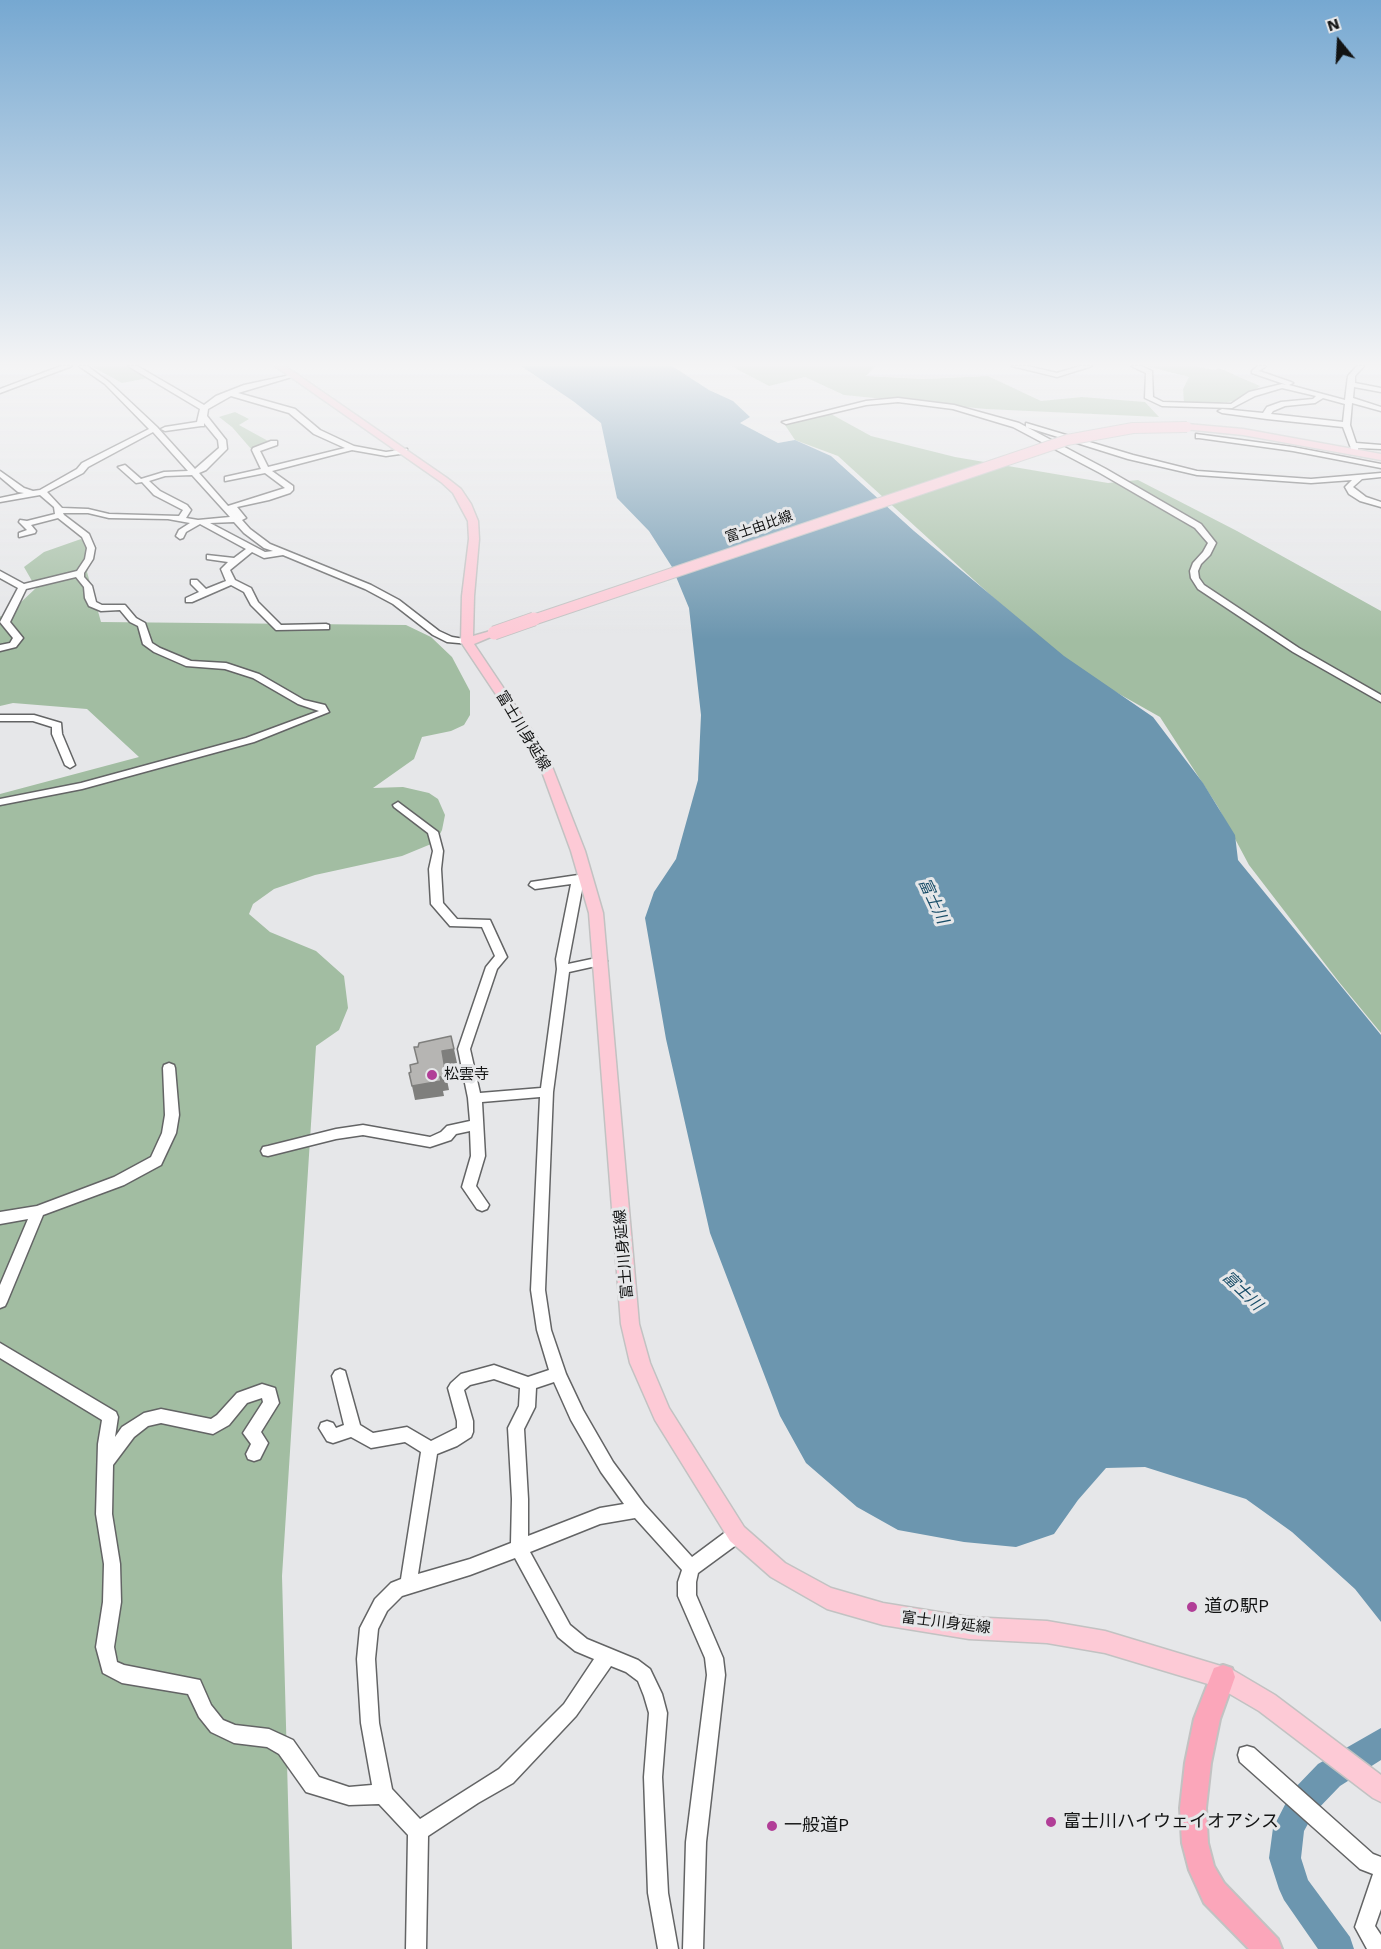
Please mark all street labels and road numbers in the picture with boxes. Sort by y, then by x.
street label: 富士由比線 [723,508,795,546]
street label: 富士川身延線 [492,688,554,774]
street label: 富士川身延線 [611,1208,637,1300]
street label: 富士川身延線 [900,1609,992,1637]

